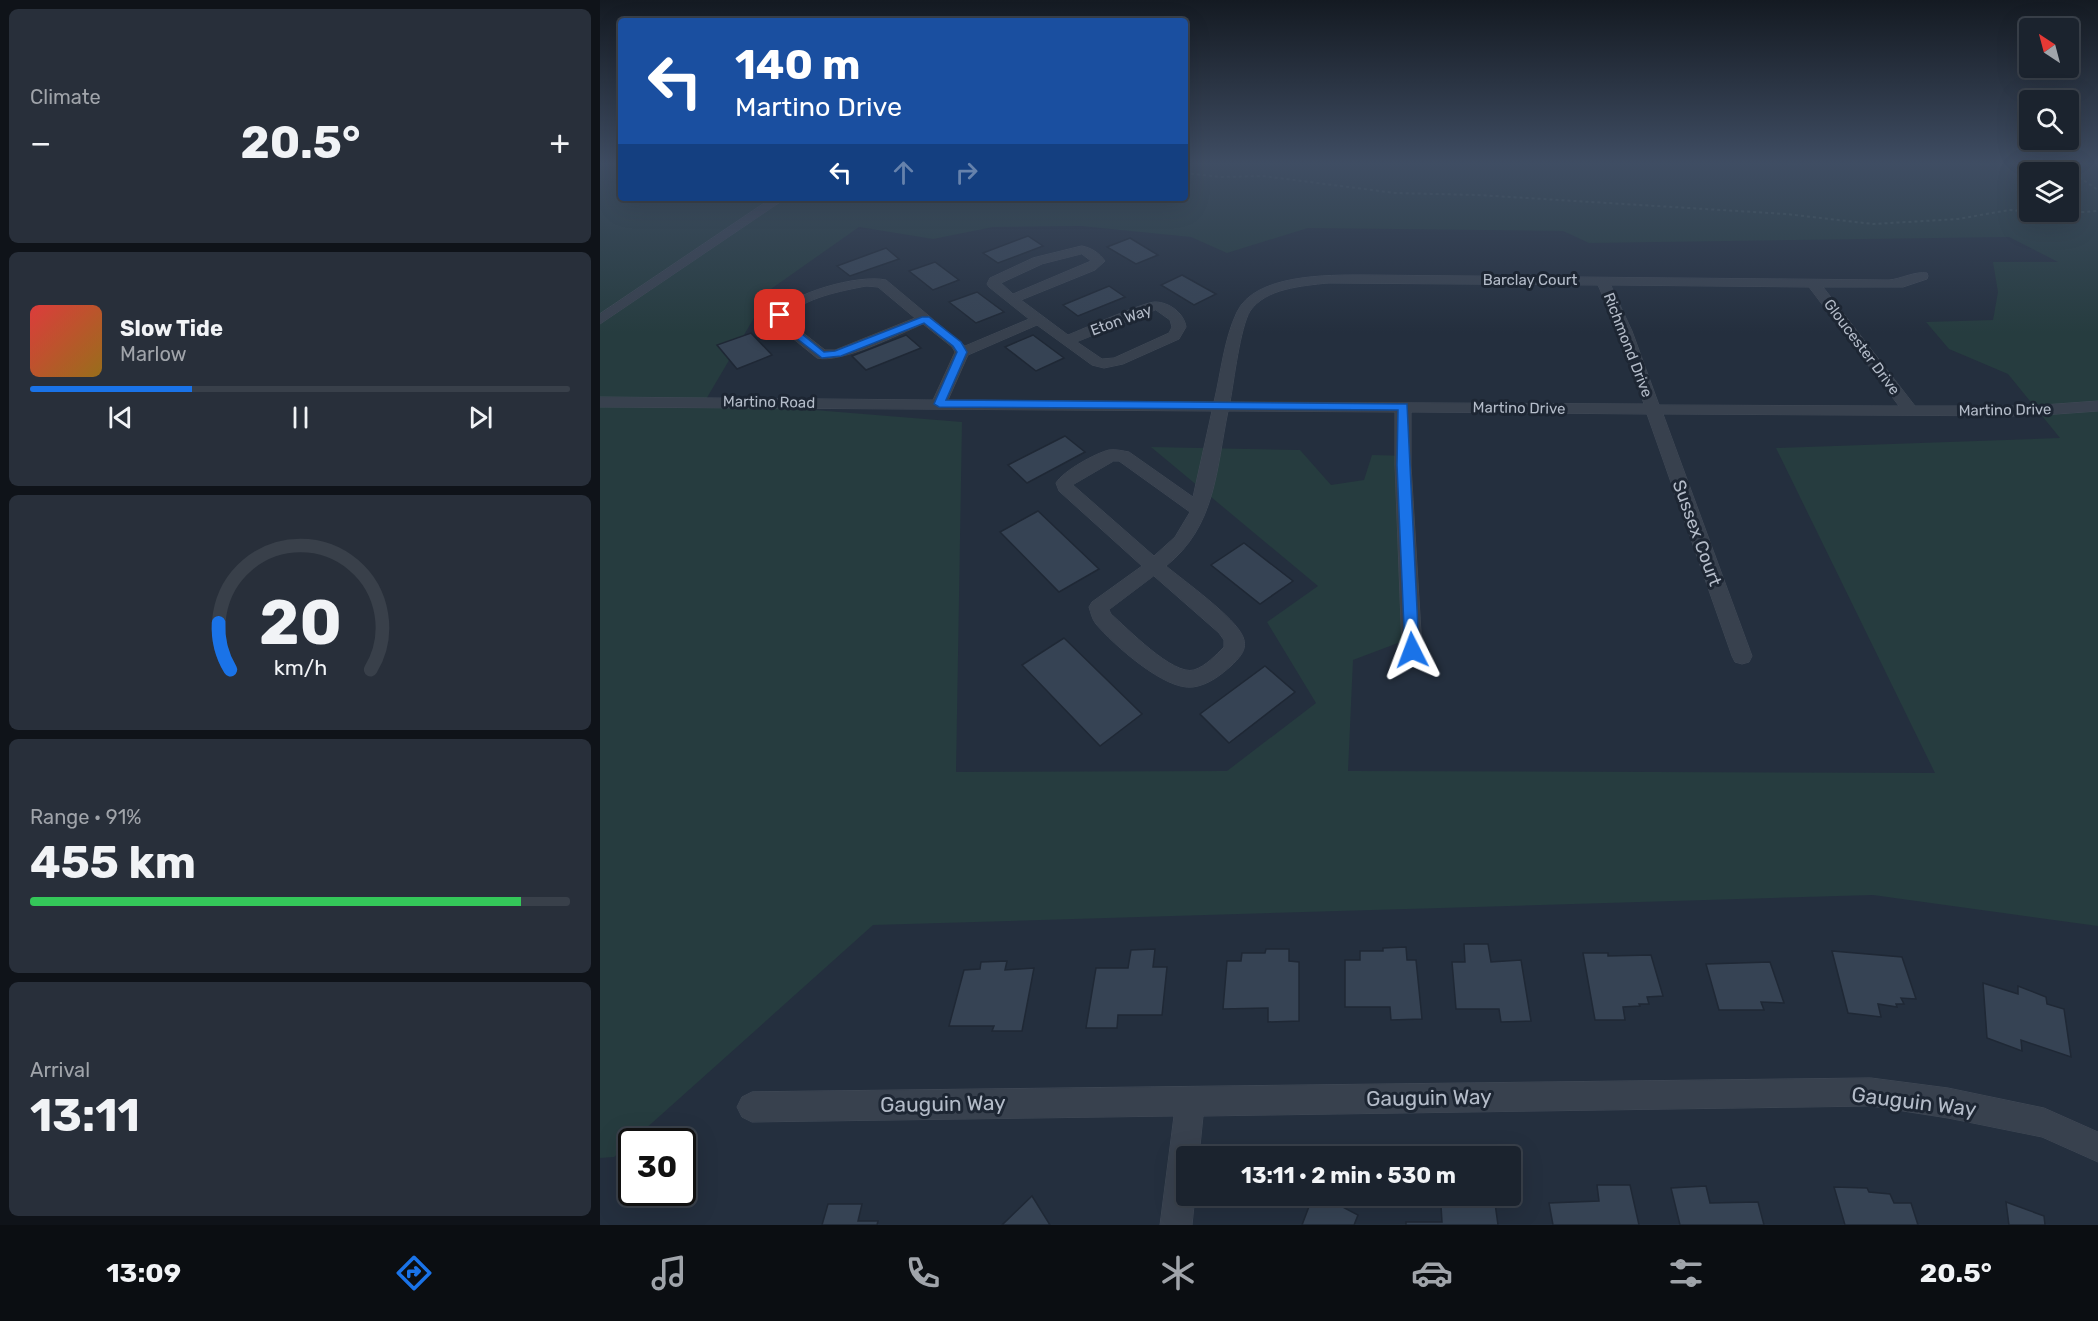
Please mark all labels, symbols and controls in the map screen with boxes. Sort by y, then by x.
north arrow [2019,18,2079,78]
map controls [2019,18,2079,222]
text: 140 m [735,40,861,90]
icon: left [636,42,714,120]
text: Climate [30,85,101,109]
button: search [2019,90,2079,150]
text: Martino Drive [735,91,902,123]
text: 20.5° [241,116,360,169]
text: − [30,123,51,162]
text: + [549,123,570,162]
icon: left [824,156,857,189]
icon: ahead [887,156,920,189]
icon: right [950,156,983,189]
button: layers [2019,162,2079,222]
street label: Barclay Court [1483,271,1577,289]
pin [754,289,805,340]
street label: Richmond Drive [1600,290,1656,400]
street label: Gloucester Drive [1820,296,1904,398]
icon: arrive [763,298,796,331]
street label: Eton Way [1088,301,1154,339]
text: Slow Tide [120,315,223,342]
text: Marlow [120,342,187,366]
street label: Martino Road [723,392,815,412]
street label: Martino Drive [1472,398,1566,418]
street label: Martino Drive [1958,400,2052,420]
icon: previous [104,401,137,434]
icon: pause [284,401,317,434]
icon: next [464,401,497,434]
street label: Sussex Court [1668,477,1726,589]
text: 20 [259,586,341,660]
position arrow [1380,618,1444,682]
text: km/h [273,655,327,680]
text: Range · 91% [30,805,141,829]
text: 455 km [30,836,196,889]
text: Arrival [30,1058,90,1082]
street label: Gauguin Way [1850,1081,1978,1122]
street label: Gauguin Way [1366,1084,1492,1111]
text: 13:11 [30,1089,140,1142]
street label: Gauguin Way [880,1090,1006,1117]
speed limit sign: 30 [618,1128,696,1206]
text: 13:11 · 2 min · 530 m [1241,1162,1456,1189]
icon: directions [393,1252,435,1294]
icon: music [648,1252,690,1294]
icon: phone [902,1252,944,1294]
icon: climate [1157,1252,1199,1294]
icon: car [1411,1252,1453,1294]
icon: filters [1665,1252,1707,1294]
text: 13:09 [106,1257,181,1289]
text: 20.5° [1920,1257,1992,1289]

